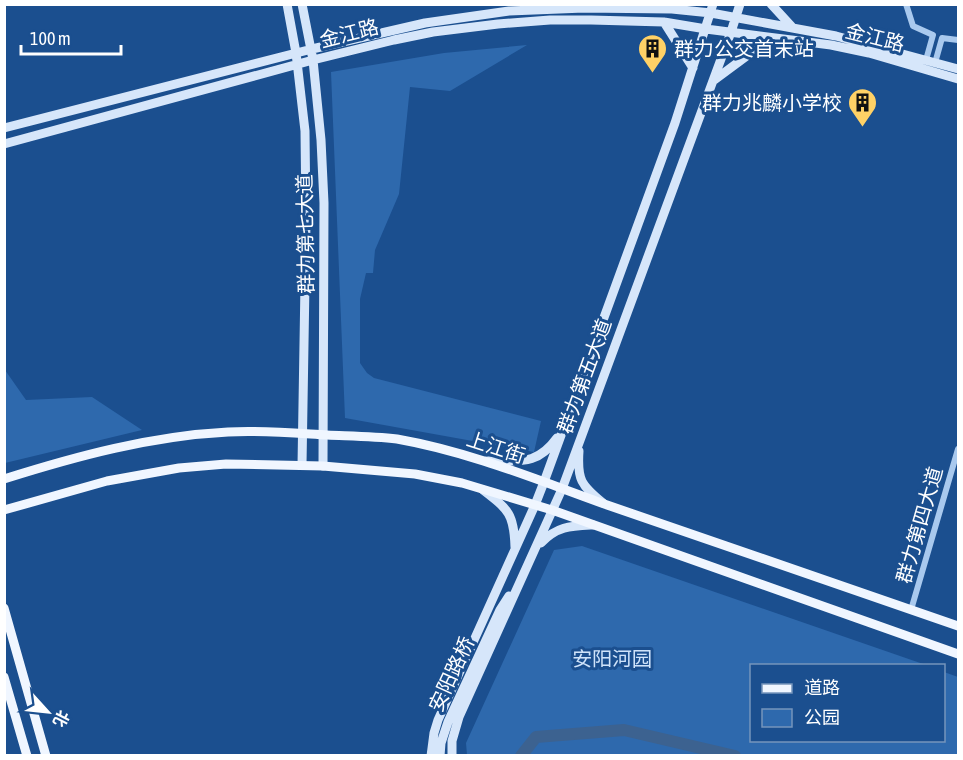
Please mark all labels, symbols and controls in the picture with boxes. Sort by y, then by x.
street label: 金江路 [317,15,381,51]
scale bar [21,18,122,56]
street label: 金江路 [843,19,907,55]
text: 100 m [30,28,71,49]
building icon: 群力公交首末站 [637,32,669,74]
place label: 群力公交首末站 [674,37,814,60]
building icon: 群力兆麟小学校 [847,86,879,128]
place label: 群力兆麟小学校 [702,91,842,114]
street label: 群力第七大道 [292,174,318,294]
street label: 群力第五大道 [553,316,615,436]
street label: 上江街 [464,427,528,467]
street label: 群力第四大道 [891,464,947,586]
street label: 安阳路桥 [424,633,478,715]
park label: 安阳河园 [572,647,652,670]
legend [750,664,945,742]
text: 道路 [804,677,840,698]
north arrow [18,682,78,742]
text: 公园 [804,707,840,728]
text: 北 [50,708,73,730]

